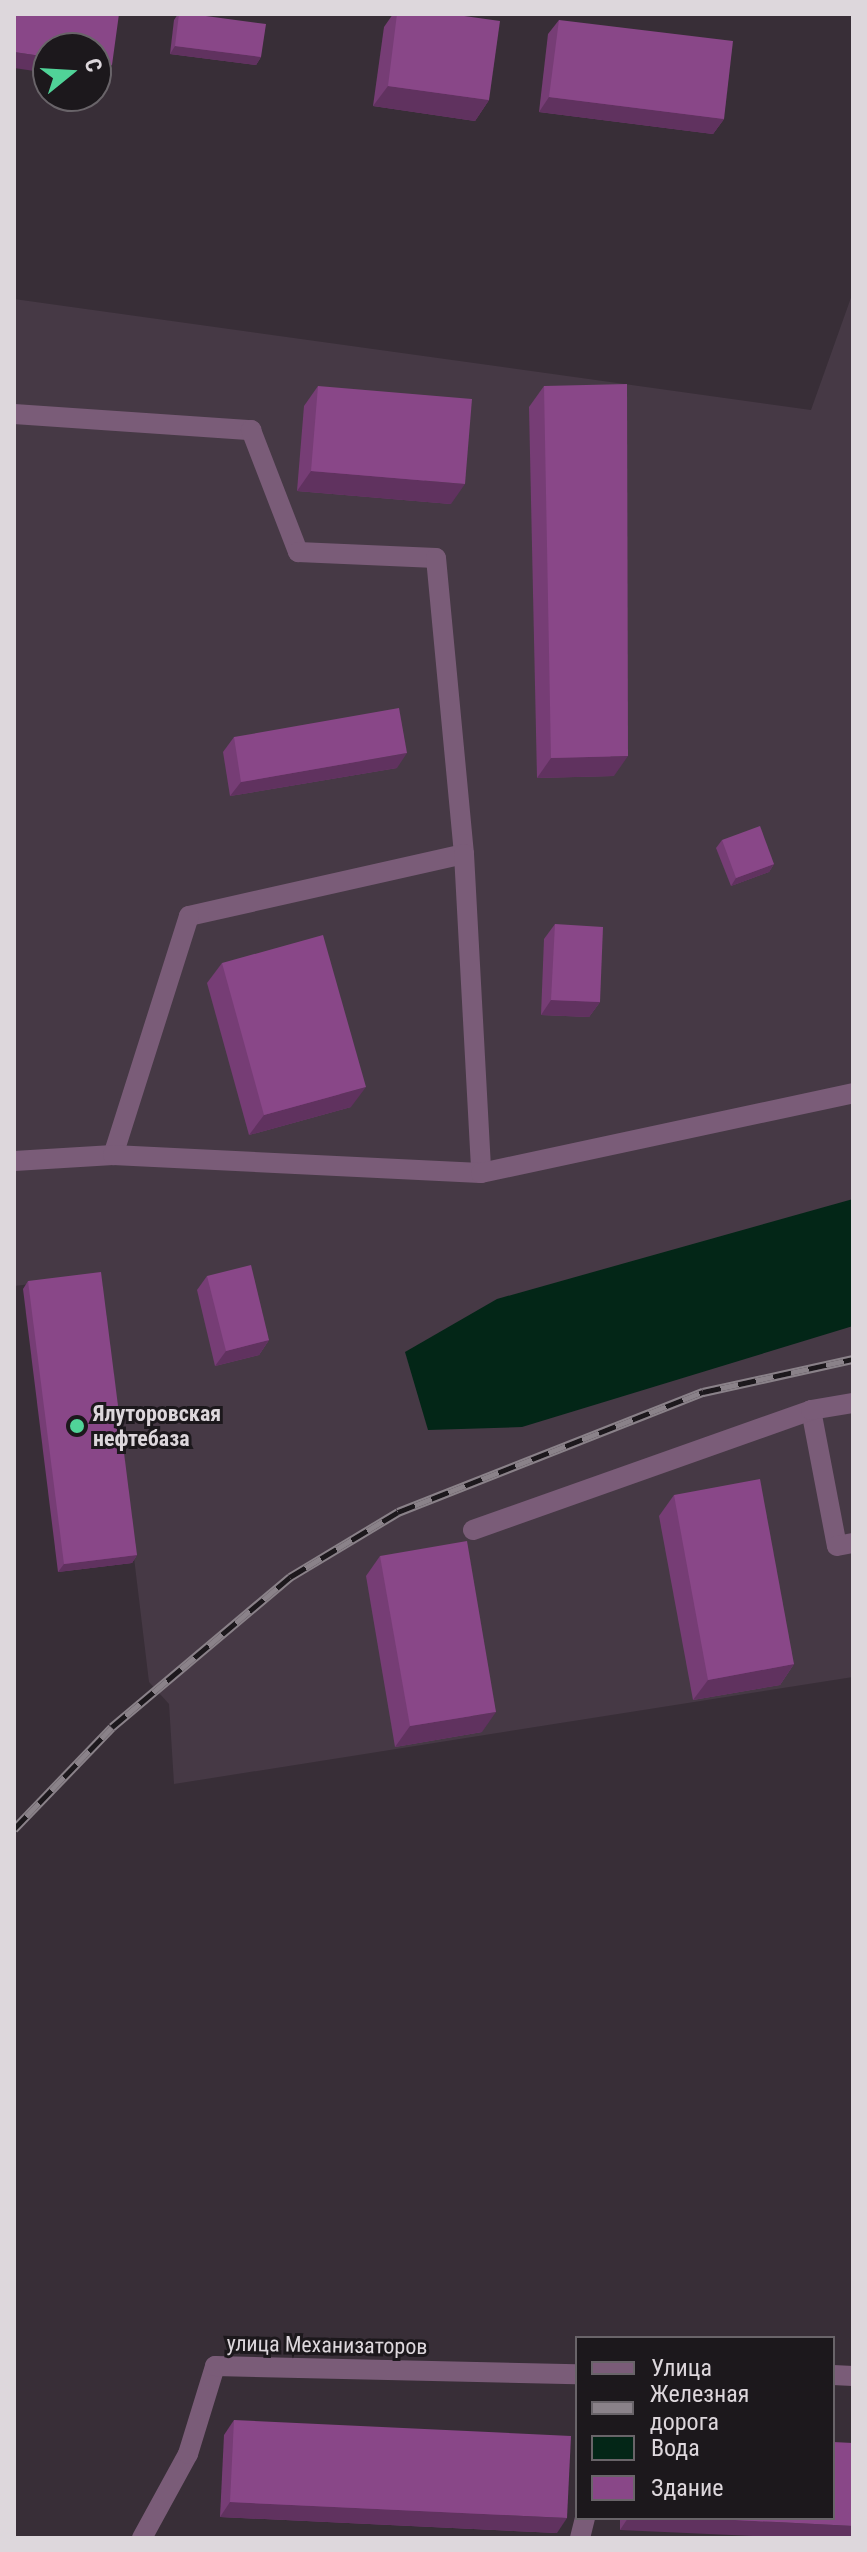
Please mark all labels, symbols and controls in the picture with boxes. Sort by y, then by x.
north arrow [32,32,112,112]
text: С [80,55,107,75]
place label: Ялуторовская нефтебаза [93,1400,221,1452]
marker: Ялуторовская нефтебаза [68,1417,86,1435]
street label: улица Механизаторов [226,2330,428,2360]
legend [575,2336,835,2520]
text: Улица [651,2354,712,2382]
text: Железная дорога [650,2380,749,2436]
text: Вода [651,2434,700,2462]
text: Здание [651,2474,723,2502]

